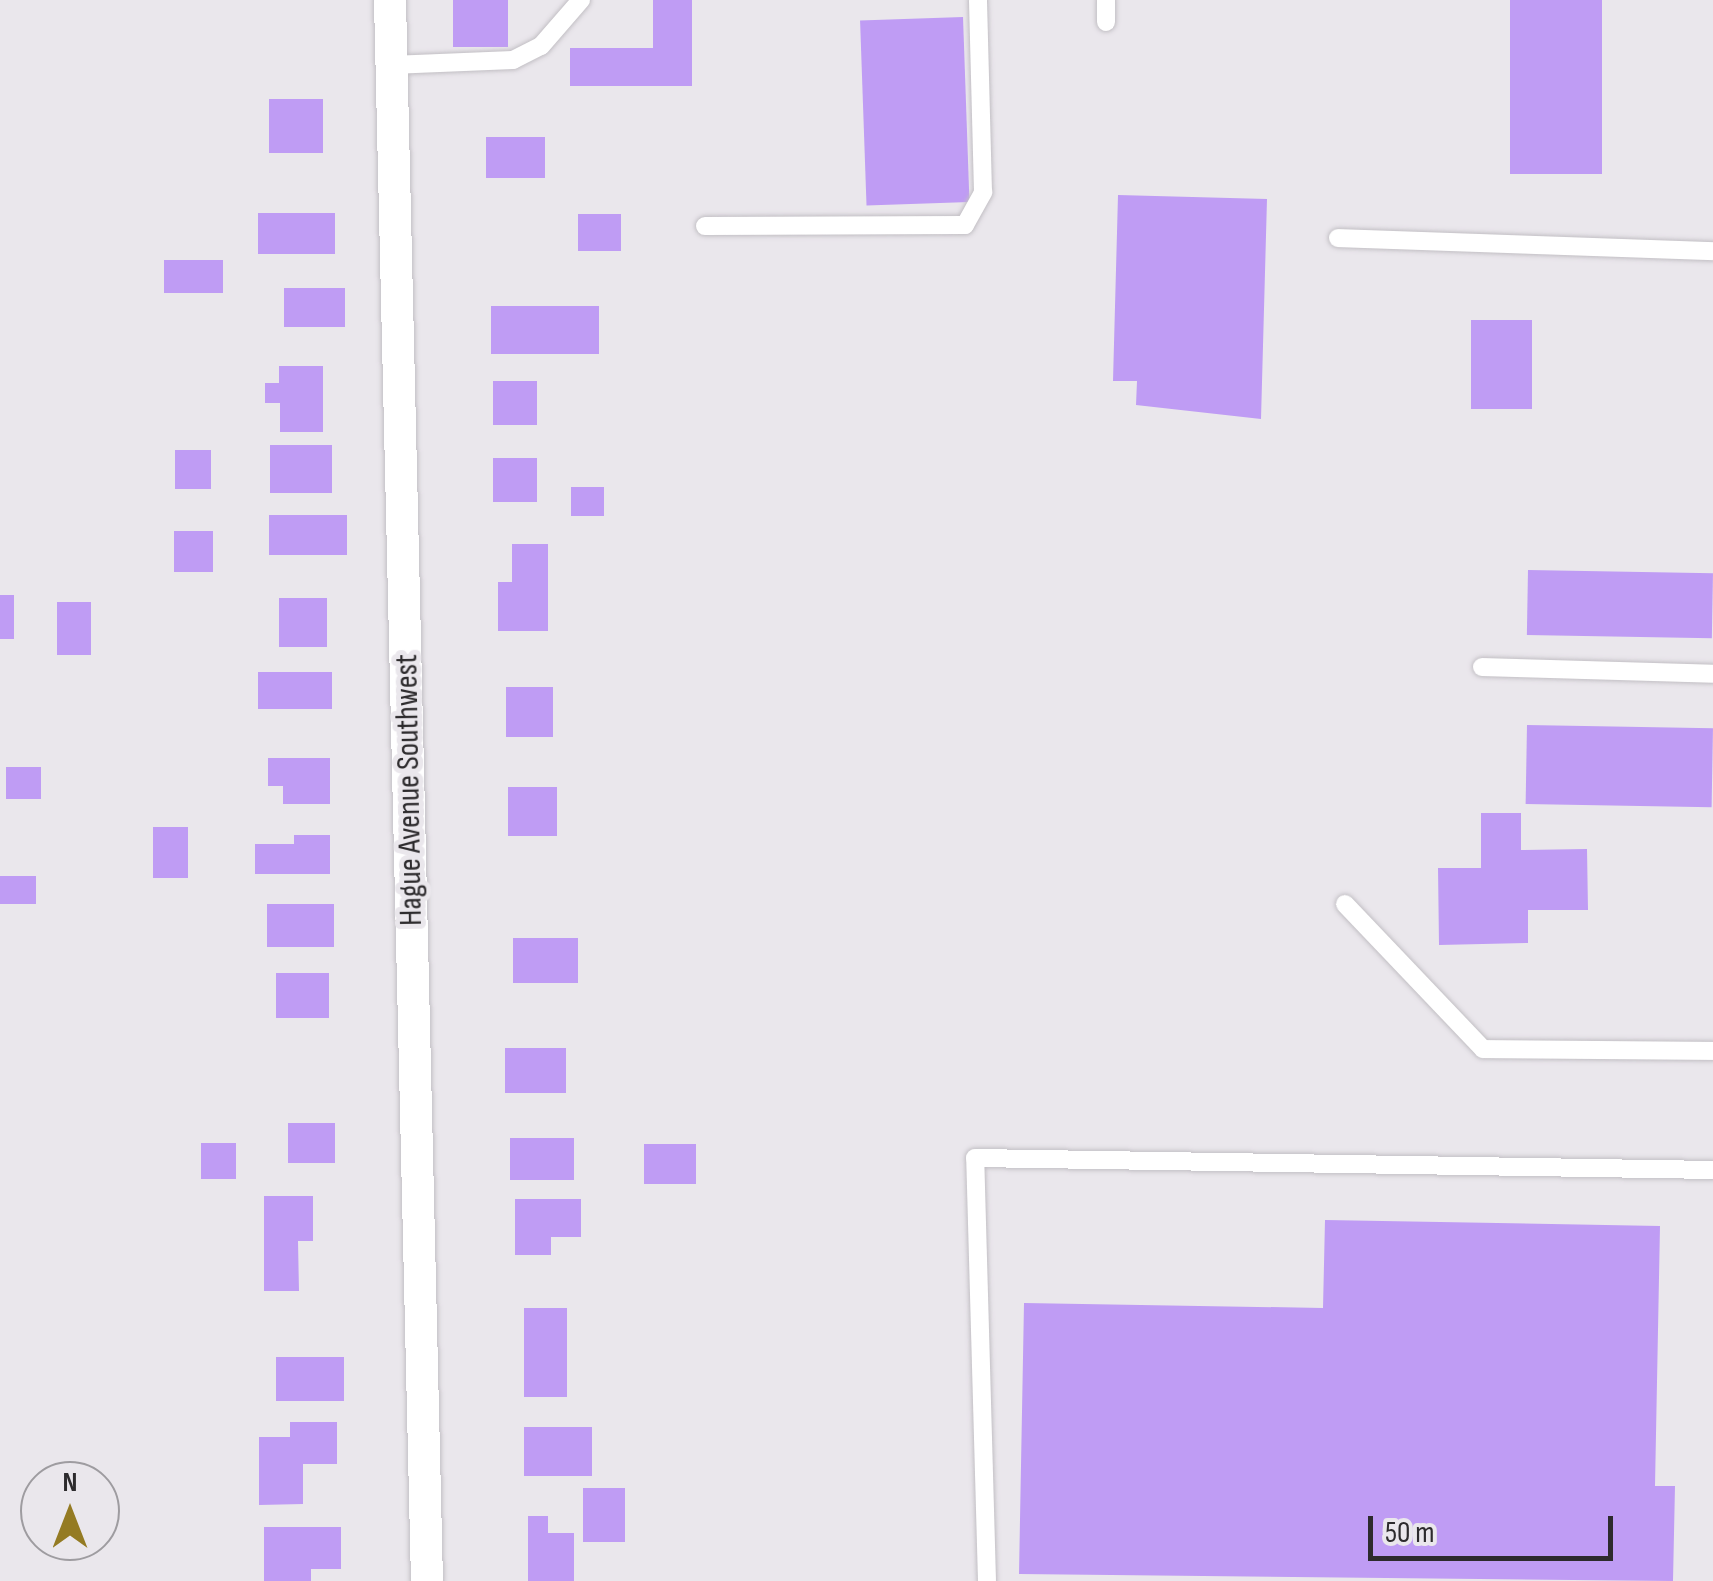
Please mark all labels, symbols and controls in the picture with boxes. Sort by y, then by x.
street label: Hague Avenue Southwest [388,654,432,926]
north arrow [20,1461,120,1561]
text: N [63,1466,77,1499]
scale bar [1373,1496,1618,1558]
text: 50 m [1385,1515,1434,1551]

